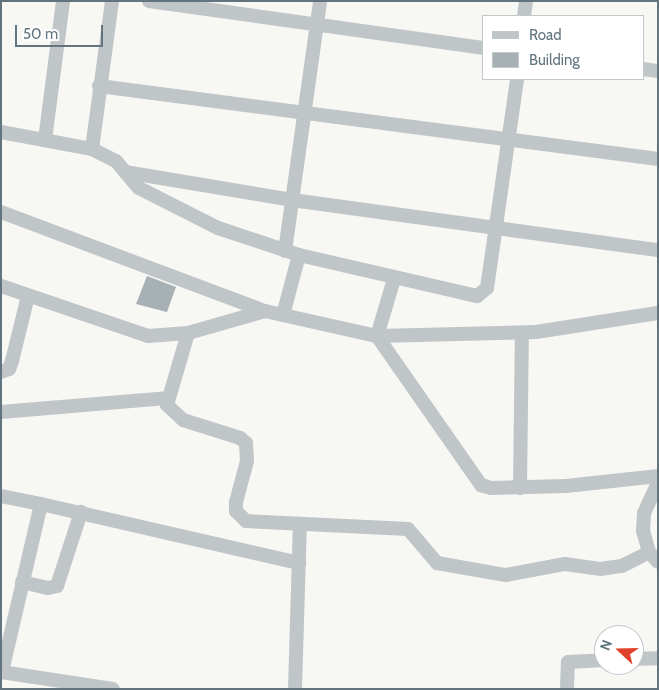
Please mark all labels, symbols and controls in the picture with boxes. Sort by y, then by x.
scale bar [18,15,105,47]
legend [482,15,644,80]
text: 50 m [23,25,58,43]
text: Road [529,26,562,44]
text: Building [529,51,580,69]
north arrow [594,625,644,675]
text: N [596,637,616,653]

